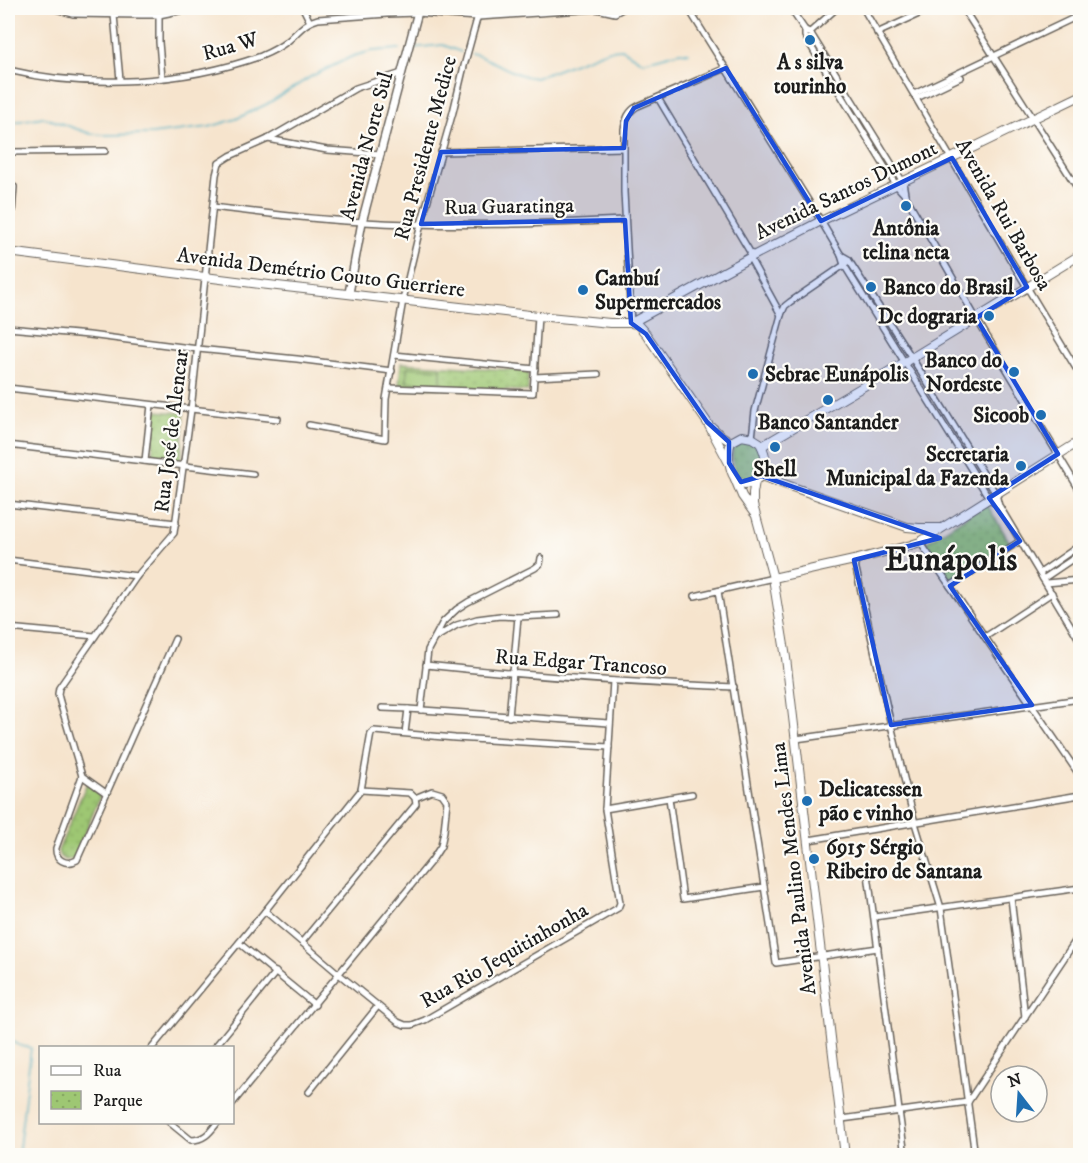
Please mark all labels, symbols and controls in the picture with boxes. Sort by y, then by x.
street label: Rua W [199,26,262,67]
marker: A s silva tourinho [803,33,817,47]
place label: A s silva tourinho [774,50,846,100]
street label: Rua Presidente Medice [389,53,463,243]
street label: Avenida Norte Sul [335,68,400,224]
street label: Avenida Rui Barbosa [949,134,1057,295]
street label: Avenida Santos Dumont [751,135,942,246]
street label: Rua Guaratinga [444,193,574,221]
marker: Antônia telina neta [899,199,913,213]
place label: Antônia telina neta [863,216,950,266]
street label: Avenida Demétrio Couto Guerriere [175,242,467,304]
place label: Cambuí Supermercados [595,266,721,316]
place label: Banco do Brasil [883,275,1014,301]
marker: Banco do Brasil [864,280,878,294]
marker: Cambuí Supermercados [576,283,590,297]
place label: Dc dograria [878,304,978,330]
marker: Dc dograria [982,309,996,323]
street label: Rua José de Alencar [149,348,195,514]
place label: Banco do Nordeste [924,348,1002,398]
place label: Sebrae Eunápolis [765,362,909,388]
marker: Banco do Nordeste [1007,365,1021,379]
marker: Sebrae Eunápolis [746,367,760,381]
marker: Banco Santander [821,393,835,407]
place label: Sicoob [973,403,1029,429]
marker: Sicoob [1034,408,1048,422]
place label: Banco Santander [757,410,900,436]
marker: Shell [768,440,782,454]
place label: Secretaria Municipal da Fazenda [826,442,1010,492]
place label: Shell [753,457,797,483]
marker: Secretaria Municipal da Fazenda [1014,459,1028,473]
district label: Eunápolis [885,540,1017,581]
street label: Rua Edgar Trancoso [494,644,668,682]
street label: Avenida Paulino Mendes Lima [766,741,822,997]
place label: Delicatessen pão e vinho [818,777,923,827]
marker: Delicatessen pão e vinho [800,794,814,808]
place label: 6915 Sérgio Ribeiro de Santana [826,835,983,885]
marker: 6915 Sérgio Ribeiro de Santana [807,852,821,866]
street label: Rua Rio Jequitinhonha [416,897,593,1014]
legend [39,1046,234,1124]
text: Rua [93,1060,122,1082]
north arrow [989,1064,1049,1124]
text: N [1006,1069,1024,1092]
text: Parque [93,1090,143,1112]

